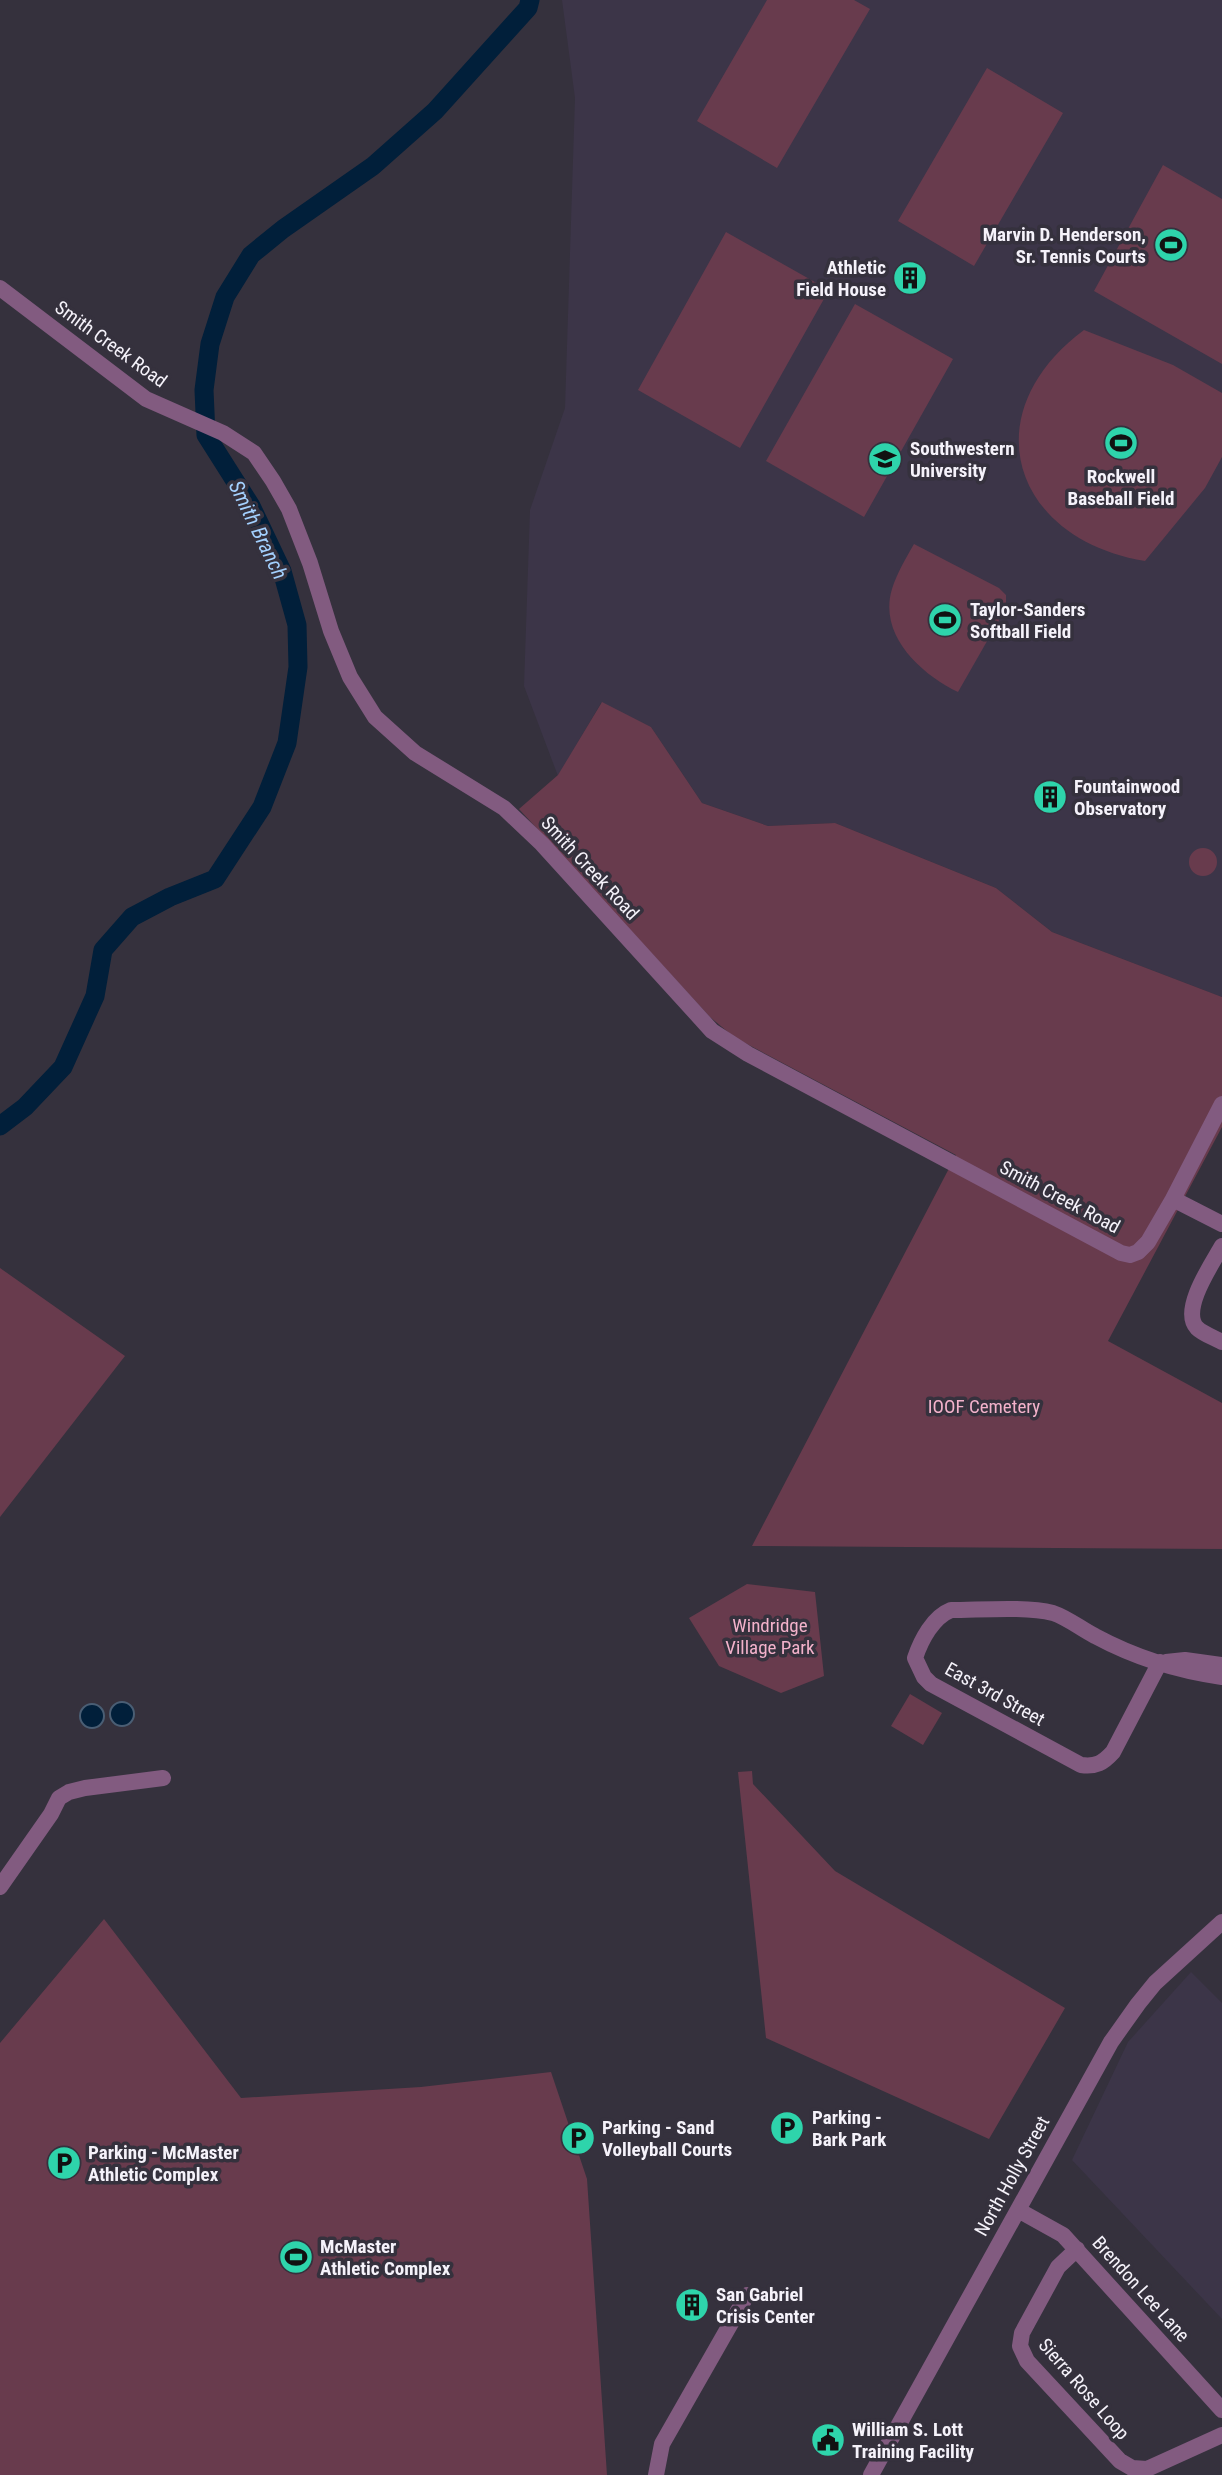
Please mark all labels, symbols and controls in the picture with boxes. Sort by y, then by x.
place label: Marvin D. Henderson, Sr. Tennis Courts [983,223,1146,268]
sports icon: Marvin D. Henderson, Sr. Tennis Courts [1152,226,1190,264]
place label: Athletic Field House [796,256,886,301]
building icon: Athletic Field House [891,259,929,297]
street label: Smith Creek Road [50,296,172,392]
sports icon: Rockwell Baseball Field [1102,424,1140,462]
place label: Southwestern University [910,437,1015,482]
school or university icon: Southwestern University [866,440,904,478]
place label: Rockwell Baseball Field [1068,465,1174,510]
water label: Smith Branch [224,477,292,583]
place label: Taylor-Sanders Softball Field [970,598,1085,643]
sports icon: Taylor-Sanders Softball Field [926,601,964,639]
place label: Fountainwood Observatory [1074,775,1180,820]
building icon: Fountainwood Observatory [1031,778,1069,816]
street label: Smith Creek Road [536,812,644,924]
street label: Smith Creek Road [996,1156,1124,1238]
park label: IOOF Cemetery [928,1395,1040,1418]
park label: Windridge Village Park [725,1614,815,1659]
street label: East 3rd Street [941,1657,1049,1731]
place label: Parking - Bark Park [812,2106,887,2151]
parking icon: Parking - Bark Park [768,2109,806,2147]
street label: North Holly Street [970,2112,1054,2240]
place label: Parking - Sand Volleyball Courts [602,2116,732,2161]
parking icon: Parking - Sand Volleyball Courts [559,2119,597,2157]
place label: Parking - McMaster Athletic Complex [88,2141,239,2186]
parking icon: Parking - McMaster Athletic Complex [45,2144,83,2182]
street label: Brendon Lee Lane [1088,2231,1194,2347]
place label: McMaster Athletic Complex [320,2235,451,2280]
sports icon: McMaster Athletic Complex [277,2238,315,2276]
place label: San Gabriel Crisis Center [716,2283,815,2328]
building icon: San Gabriel Crisis Center [673,2286,711,2324]
street label: Sierra Rose Loop [1034,2334,1134,2444]
place label: William S. Lott Training Facility [852,2418,974,2463]
public building icon: William S. Lott Training Facility [809,2421,847,2459]

